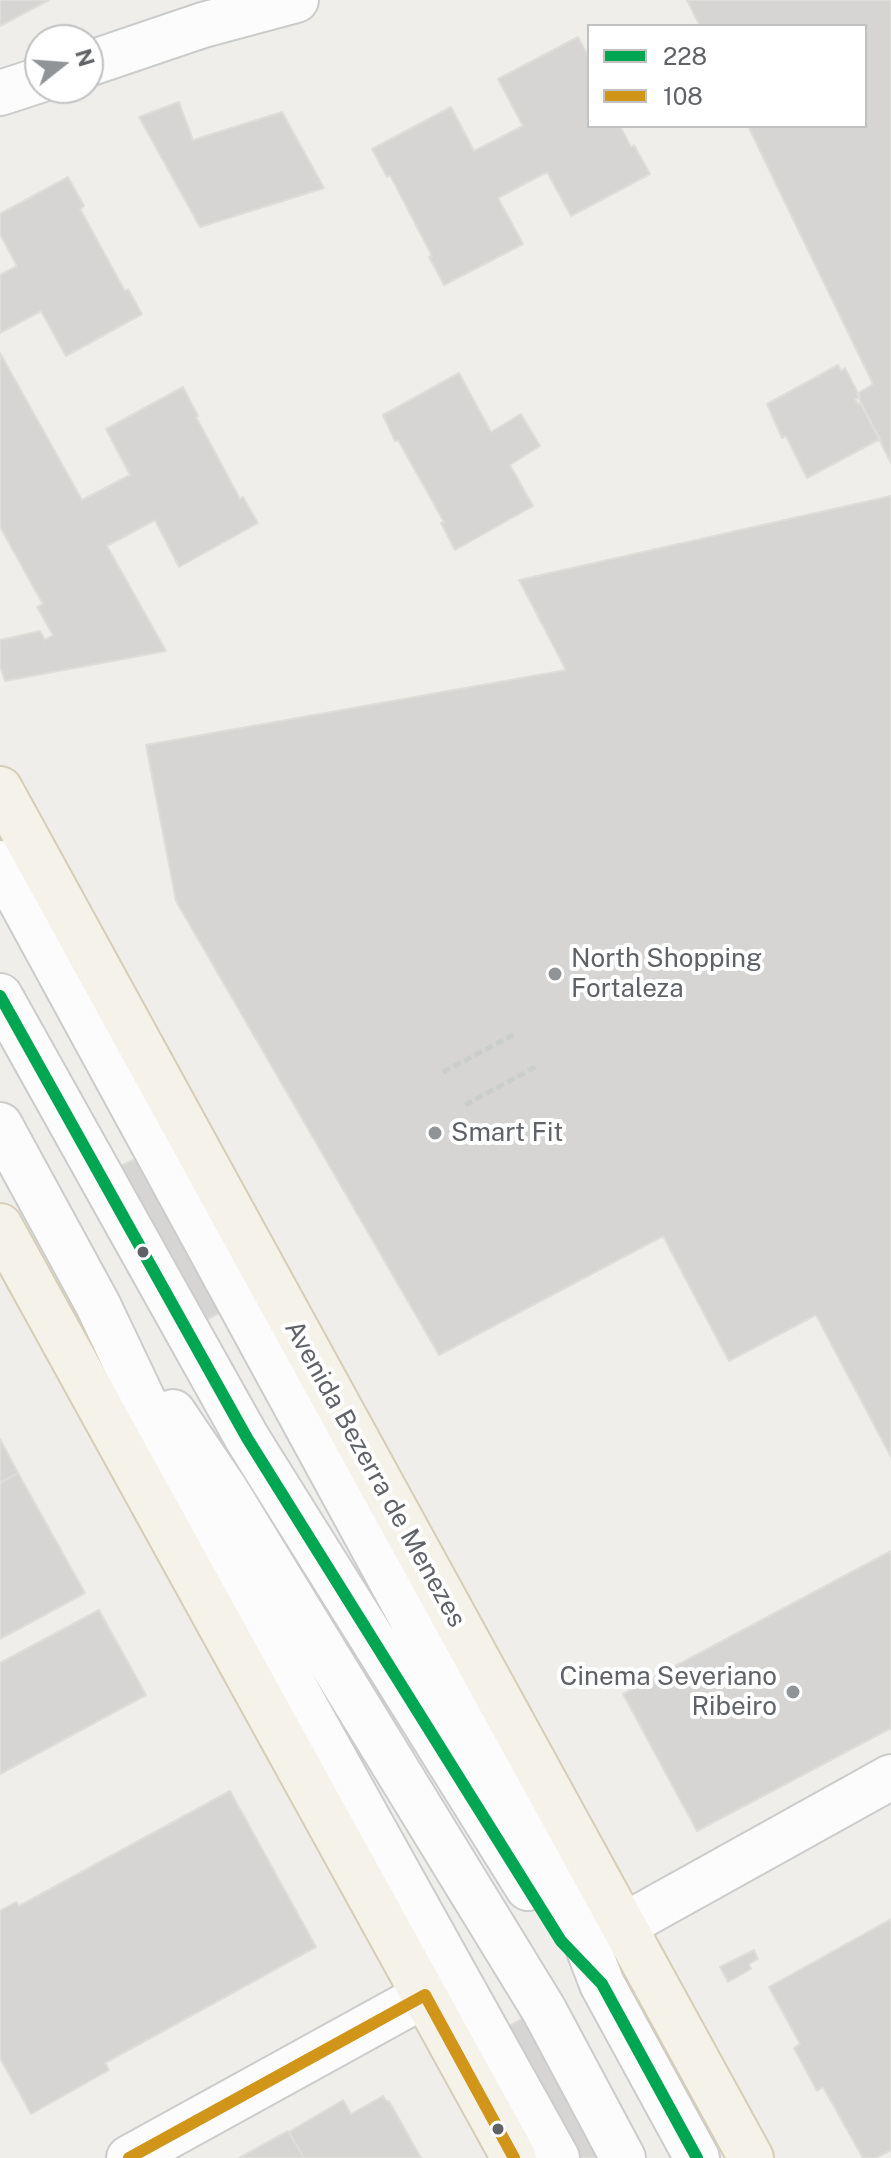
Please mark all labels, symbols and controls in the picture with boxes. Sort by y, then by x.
north arrow [24,24,104,104]
legend [587,24,867,128]
text: 228 [663,42,707,70]
text: N [70,46,100,70]
text: 108 [663,82,703,110]
place label: North Shopping Fortaleza [571,943,762,1004]
marker: North Shopping Fortaleza [546,965,564,983]
place label: Smart Fit [451,1117,563,1149]
marker: Smart Fit [426,1124,444,1142]
unlabelled marker [135,1244,151,1260]
street label: Avenida Bezerra de Menezes [278,1315,472,1633]
place label: Cinema Severiano Ribeiro [559,1661,777,1722]
marker: Cinema Severiano Ribeiro [784,1683,802,1701]
unlabelled marker [490,2121,506,2137]

